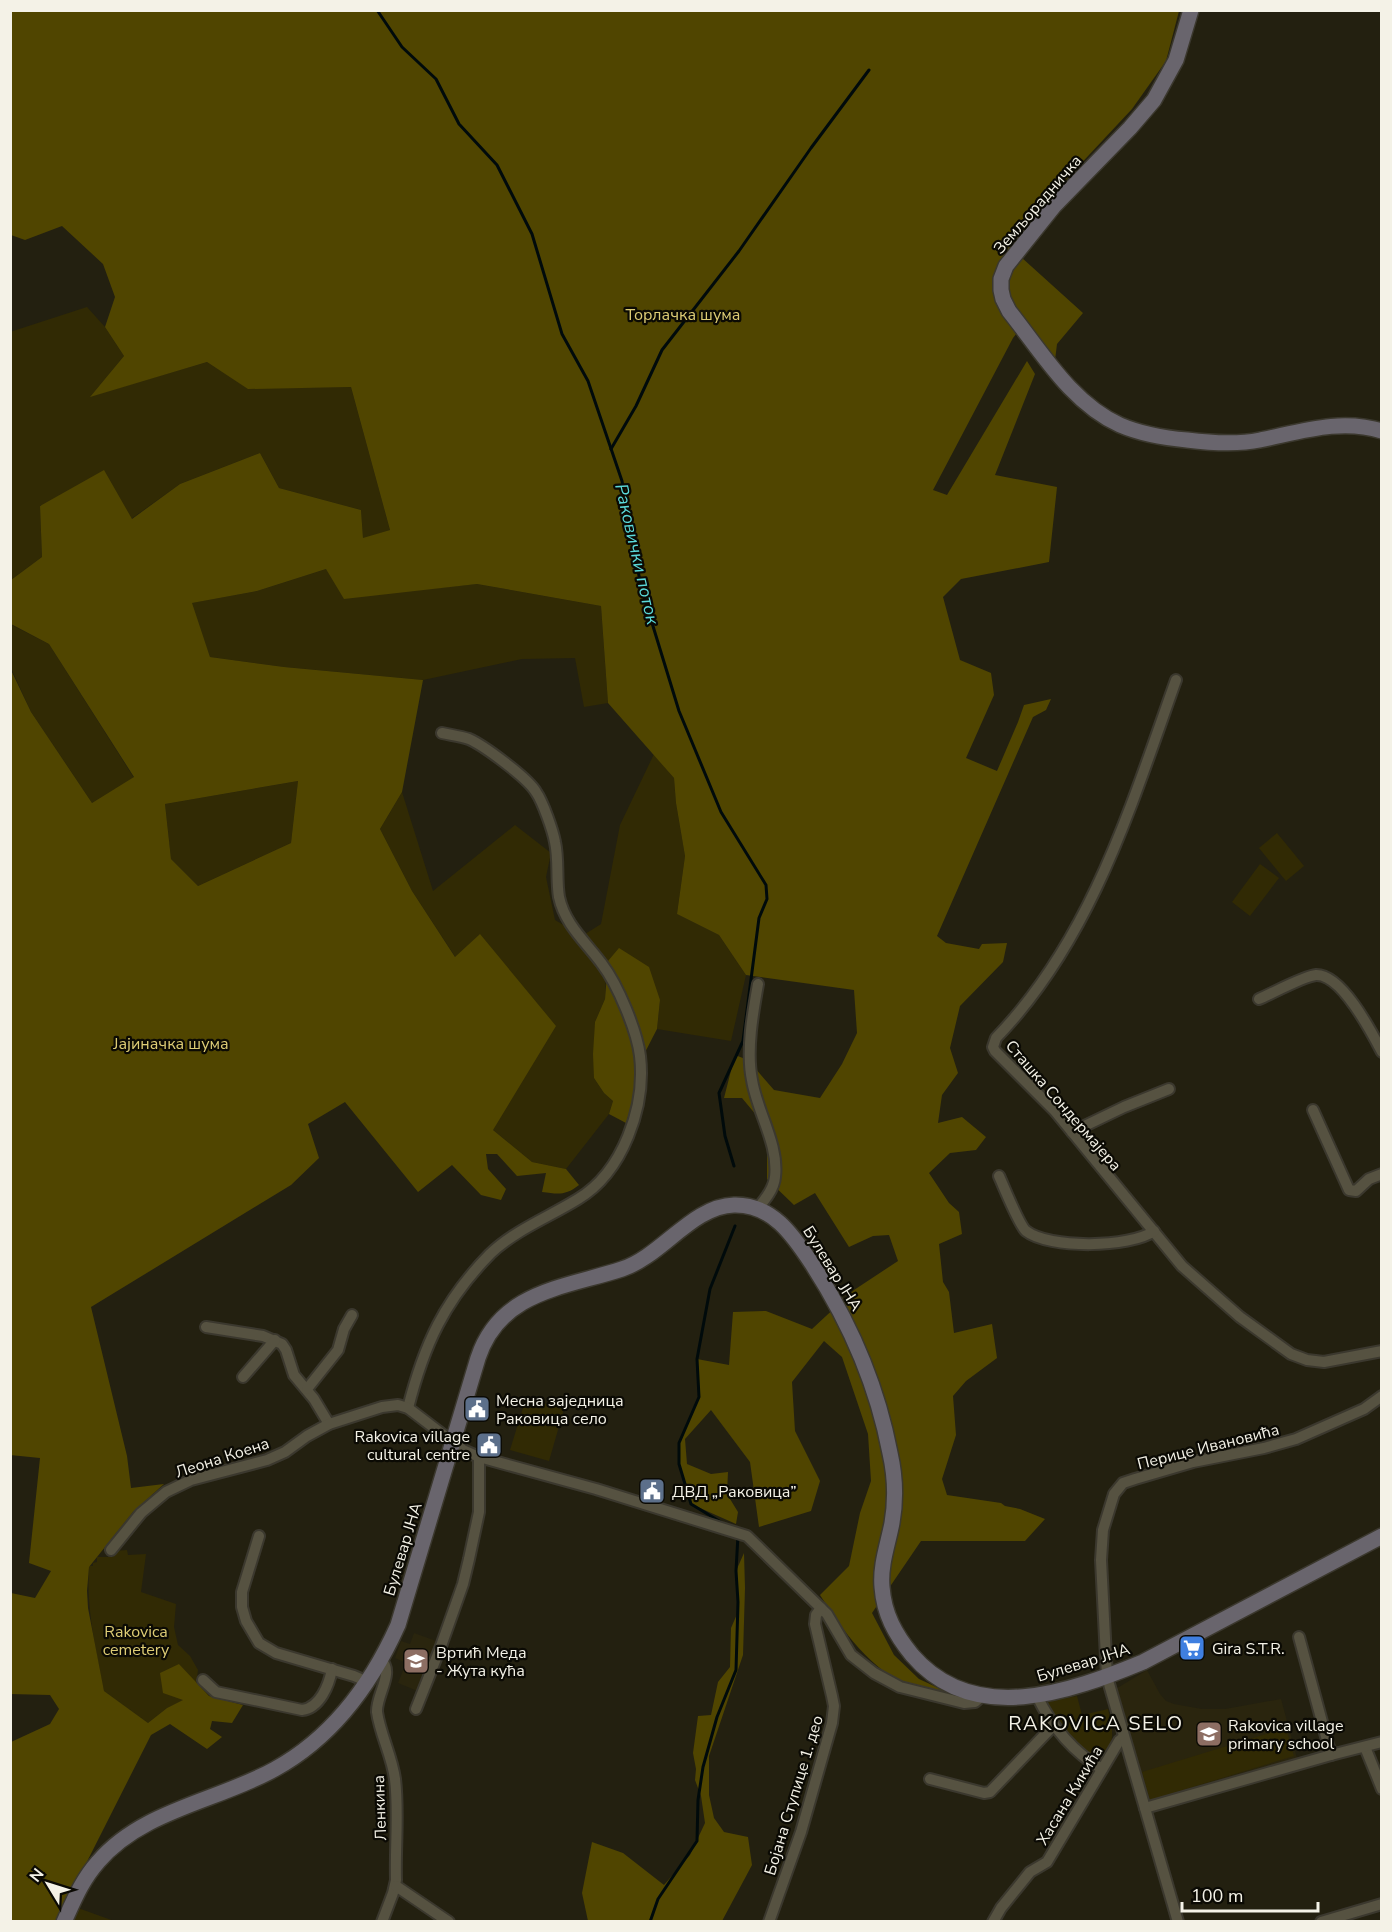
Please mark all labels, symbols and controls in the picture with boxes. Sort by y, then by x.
street label: Земљорадничка [989,150,1087,259]
park label: Торлачка шума [626,304,740,326]
water label: Раковички поток [609,481,665,627]
park label: Јајиначка шума [112,1033,229,1055]
street label: Сташка Сондермајера [1000,1035,1126,1176]
street label: Булевар ЈНА [797,1222,867,1315]
place label: Месна заједница Раковица село [496,1390,624,1430]
public building icon: Месна заједница Раковица село [462,1394,492,1424]
street label: Перице Ивановића [1135,1419,1282,1475]
place label: Rakovica village cultural centre [355,1426,470,1466]
public building icon: Rakovica village cultural centre [474,1430,504,1460]
street label: Леона Коена [172,1432,272,1483]
public building icon: ДВД „Раковица” [637,1476,667,1506]
place label: ДВД „Раковица” [672,1481,797,1503]
street label: Булевар ЈНА [378,1500,428,1599]
park label: Rakovica cemetery [103,1621,170,1661]
supermarket icon: Gira S.T.R. [1177,1633,1207,1663]
street label: Булевар ЈНА [1034,1638,1133,1688]
place label: Gira S.T.R. [1212,1638,1285,1660]
place label: Вртић Меда - Жута кућа [436,1642,527,1682]
school or university icon: Вртић Меда - Жута кућа [401,1646,431,1676]
district label: RAKOVICA SELO [1008,1710,1184,1737]
street label: Бојана Ступице 1. део [759,1713,829,1878]
place label: Rakovica village primary school [1228,1715,1343,1755]
school or university icon: Rakovica village primary school [1194,1719,1224,1749]
street label: Хасана Кикића [1031,1742,1108,1849]
street label: Ленкина [368,1775,392,1841]
north arrow [18,1854,78,1914]
text: N [25,1864,49,1887]
scale bar [1182,1875,1318,1913]
text: 100 m [1191,1884,1243,1908]

